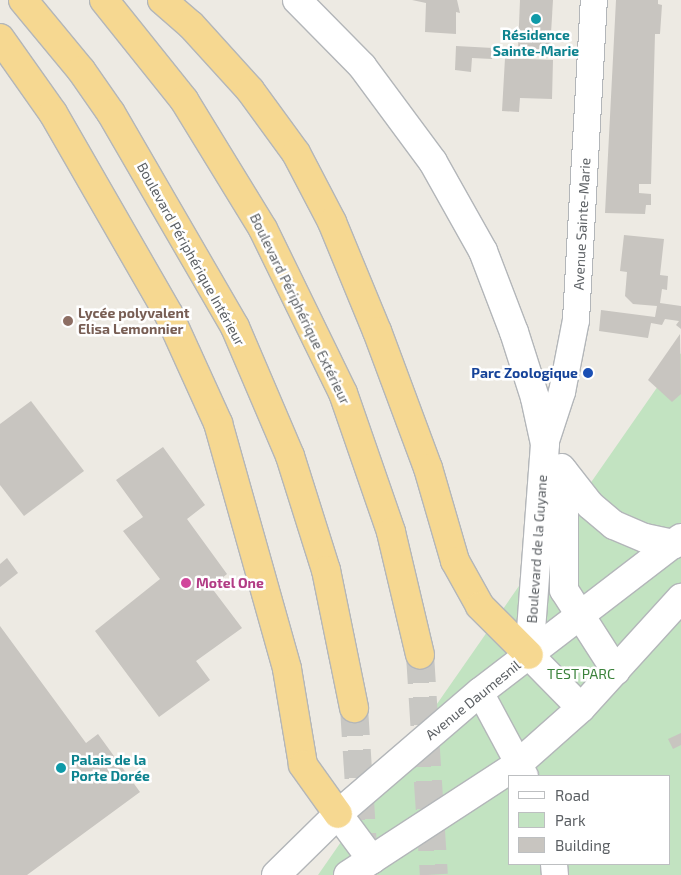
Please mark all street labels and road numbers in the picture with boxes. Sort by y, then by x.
street label: Avenue Sainte-Marie [570,157,594,291]
street label: Boulevard Périphérique Intérieur [133,159,249,349]
street label: Boulevard Périphérique Extérieur [246,211,354,407]
street label: Boulevard de la Guyane [523,474,551,624]
street label: Avenue Daumesnil [422,656,524,744]

